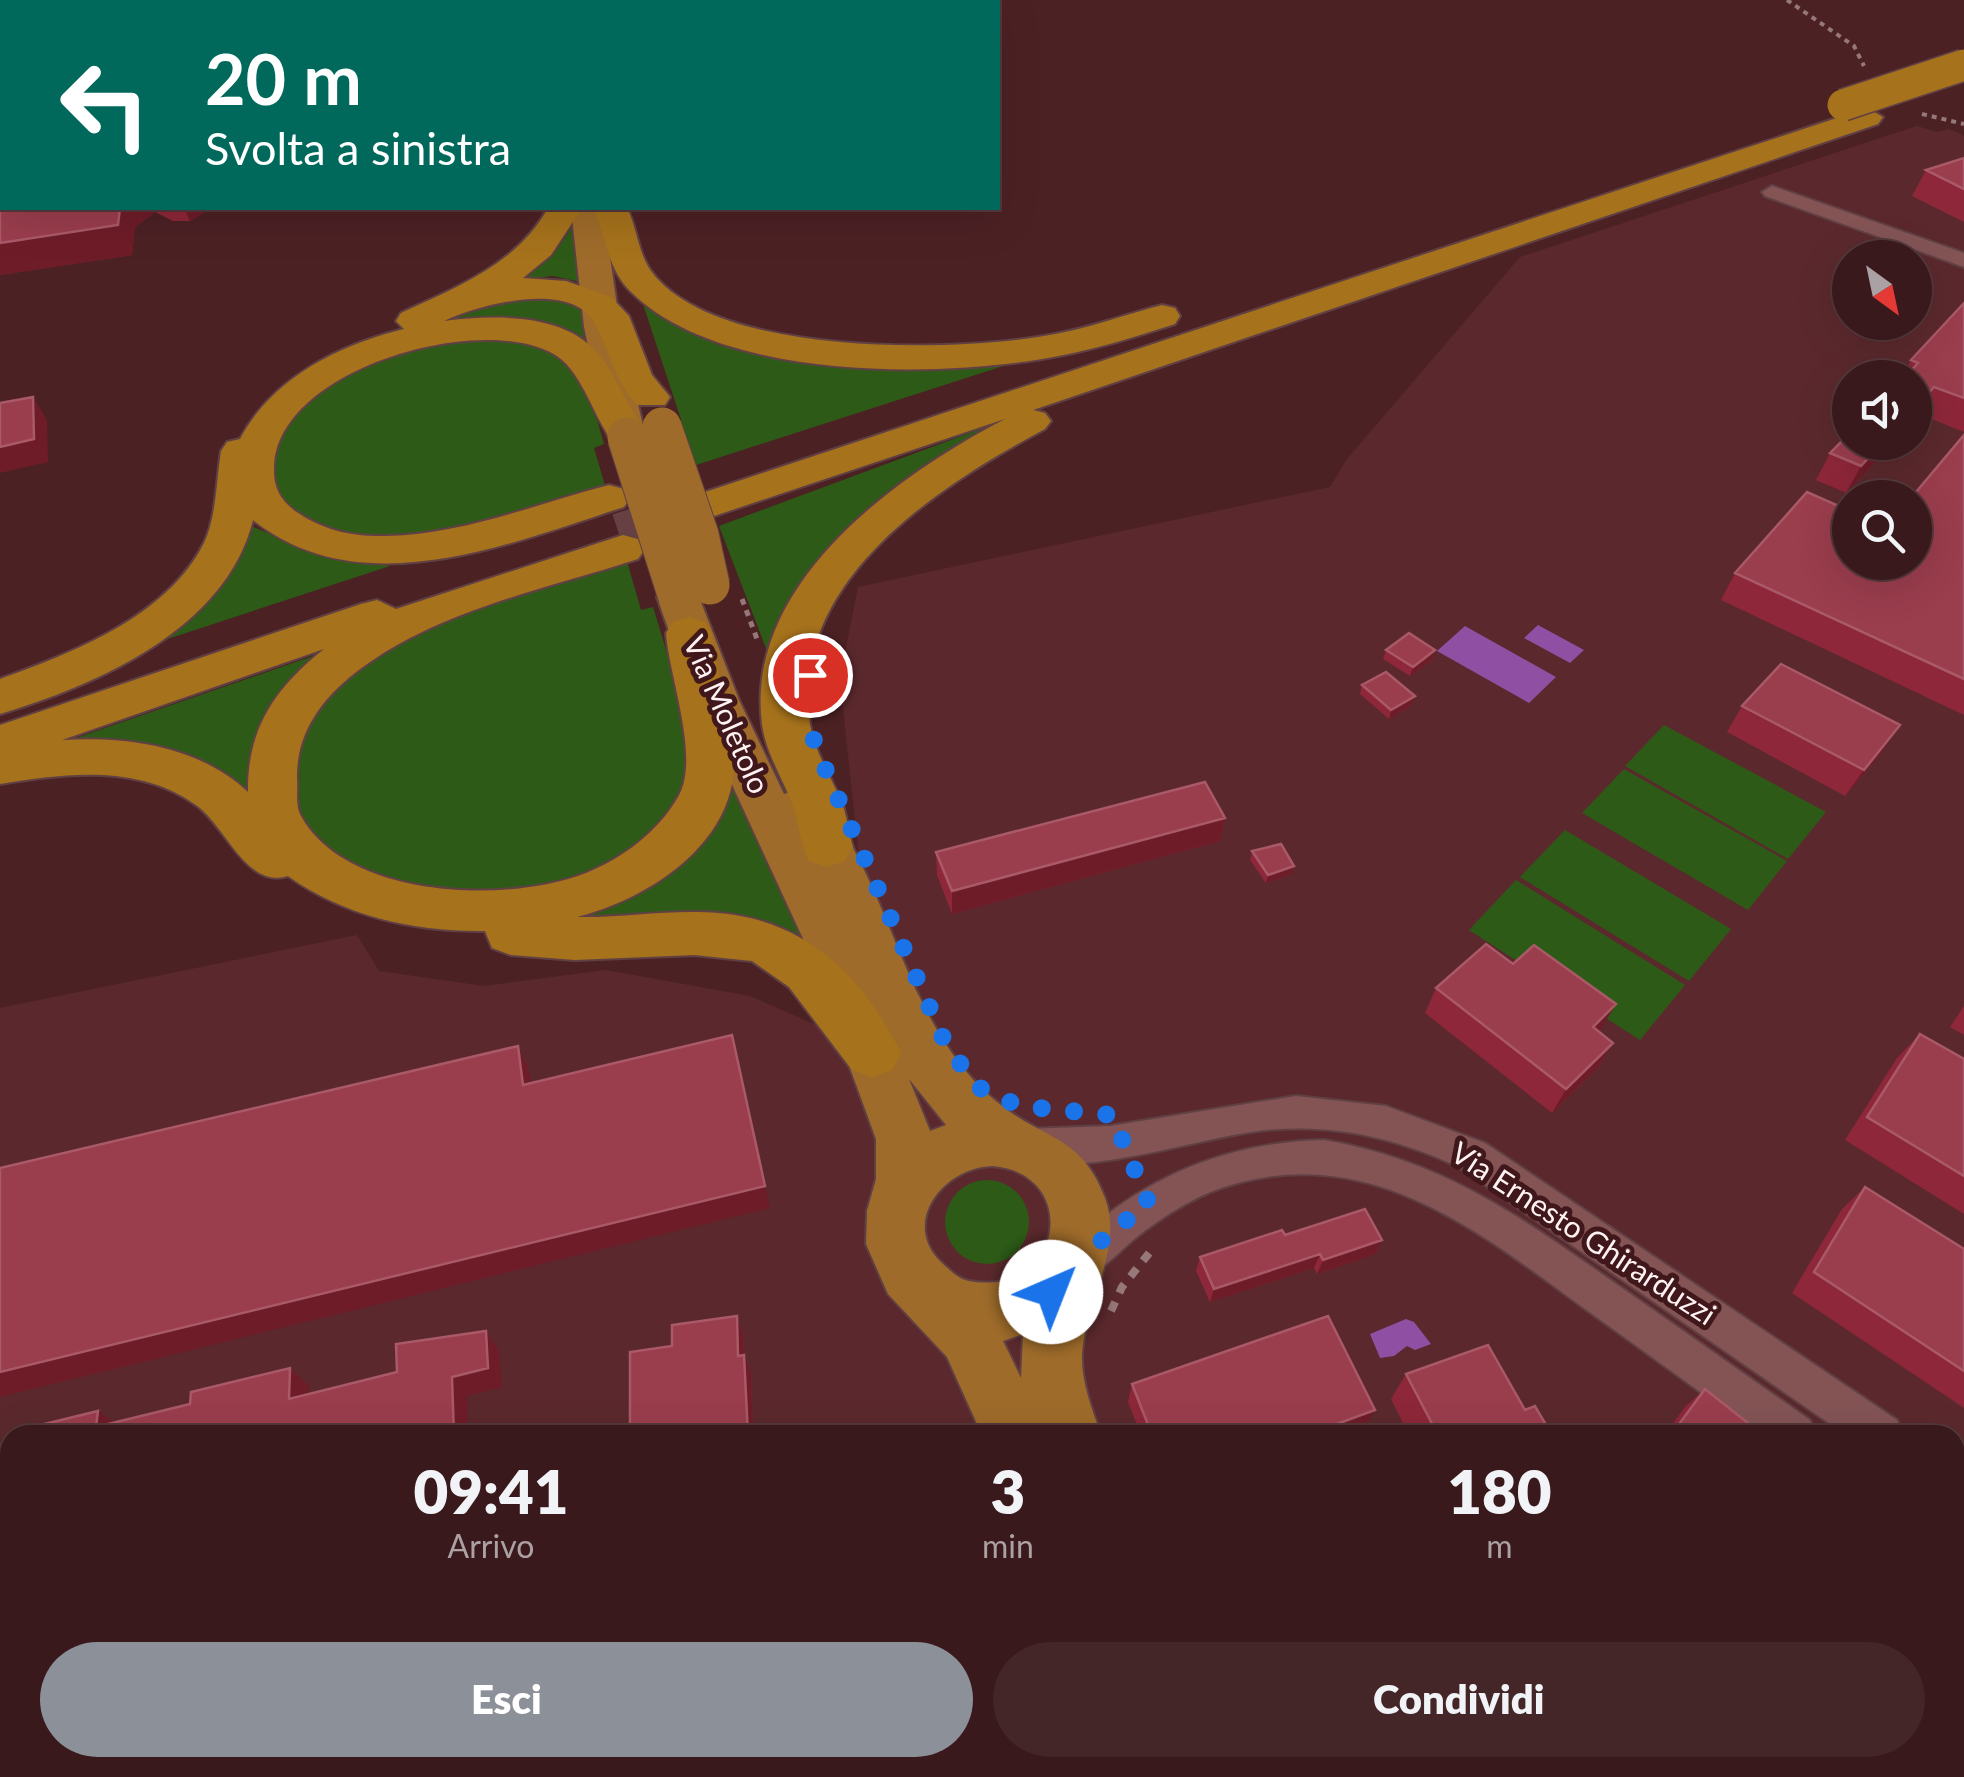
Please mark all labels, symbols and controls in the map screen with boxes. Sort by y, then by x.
text: 20 m [205,36,362,120]
icon: left [40,40,170,170]
text: Svolta a sinistra [205,121,511,175]
north arrow [1832,240,1932,340]
map controls [1832,240,1932,580]
button: sound [1832,360,1932,460]
button: search [1832,480,1932,580]
street label: Via Moletolo [677,630,779,799]
pin [768,633,853,718]
icon: arrive [783,648,838,703]
street label: Via Ernesto Ghirarduzzi [1445,1133,1723,1331]
position arrow [999,1240,1103,1344]
text: 09:41 [413,1455,569,1527]
text: 3 [990,1455,1025,1527]
text: 180 [1447,1455,1552,1527]
text: Arrivo [448,1526,534,1565]
text: min [982,1526,1034,1565]
text: m [1486,1526,1513,1565]
button: Esci [40,1642,973,1757]
button: Condividi [993,1642,1925,1757]

